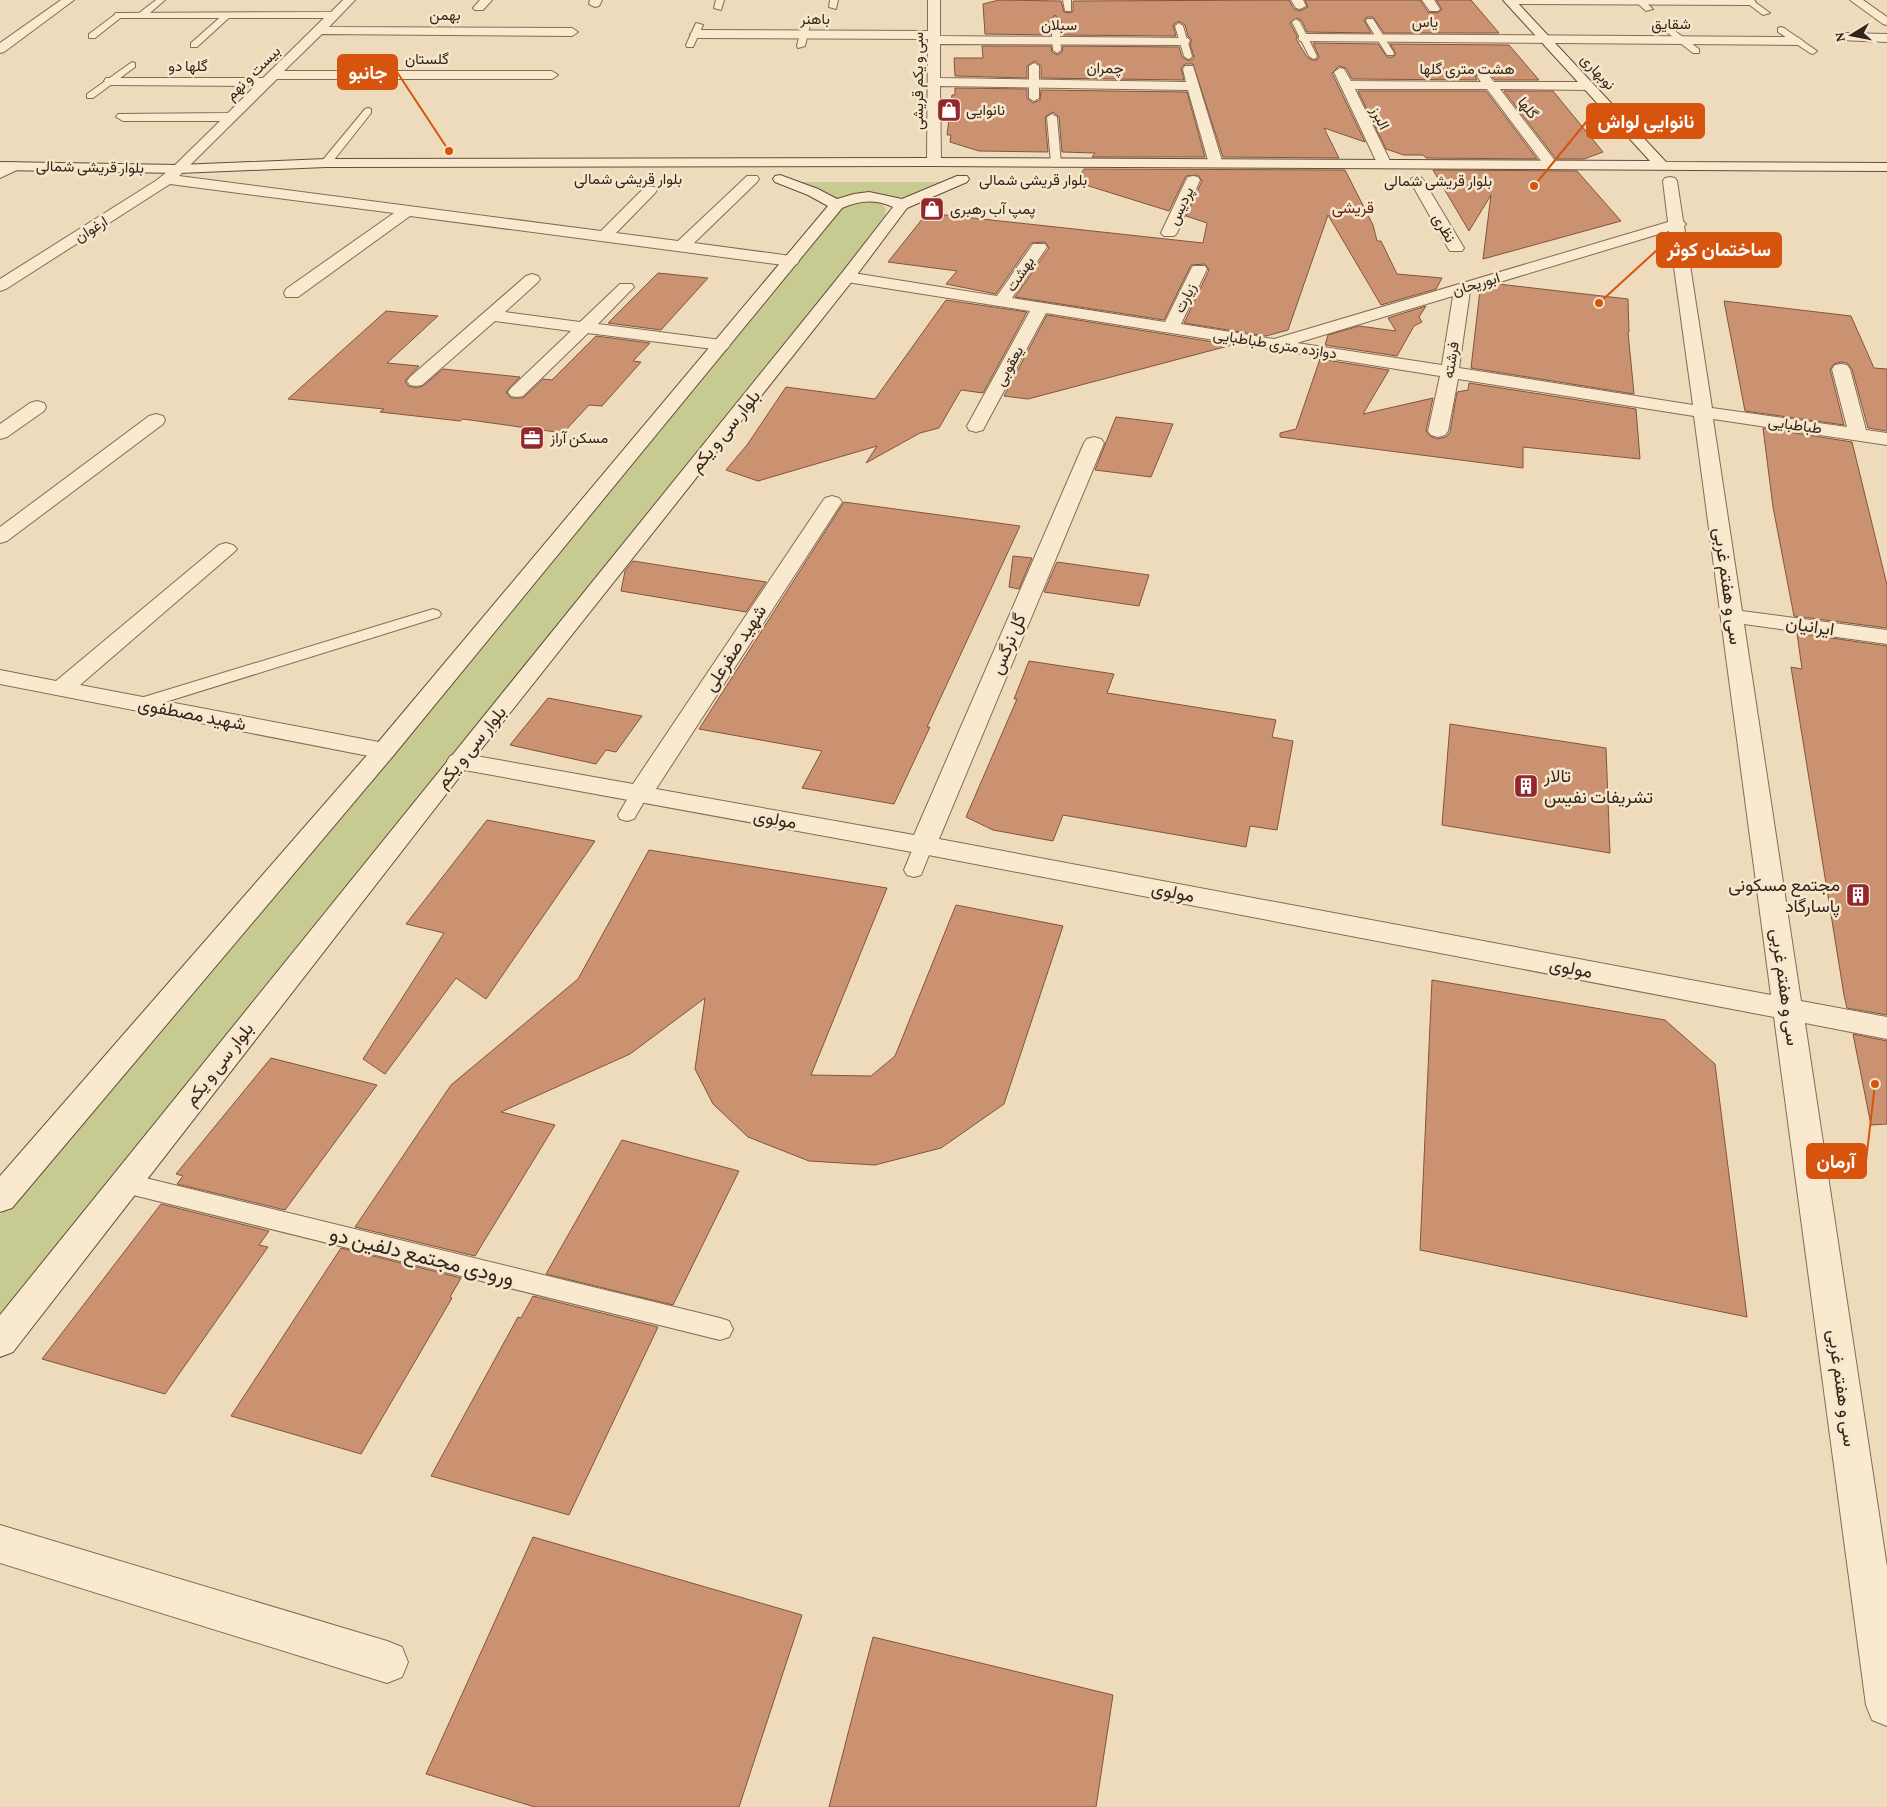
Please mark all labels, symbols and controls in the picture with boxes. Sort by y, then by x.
street label: بهمن [429,7,461,25]
north arrow [1827,10,1877,60]
street label: باهنر [799,11,830,28]
street label: یاس [1412,14,1438,32]
street label: شقایق [1651,16,1691,34]
street label: سبلان [1041,17,1077,34]
text: N [1830,31,1848,43]
street label: سی و یکم قریشی [910,32,928,130]
street label: بیست و نهم [223,43,285,105]
street label: گلستان [405,51,449,68]
street label: نوبهاری [1576,51,1618,94]
callout: جانبو [338,55,397,89]
street label: گلها دو [168,58,208,75]
street label: چمران [1086,60,1124,78]
street label: هشت متری گلها [1419,61,1515,79]
text: جانبو [349,62,388,85]
street label: گلها [1514,94,1542,123]
shop icon: نانوایی [936,97,962,123]
place label: نانوایی [966,102,1005,120]
street label: البرز [1366,103,1392,133]
callout: نانوایی لواش [1587,104,1704,138]
text: نانوایی لواش [1598,111,1694,134]
street label: بلوار قریشی شمالی [36,158,144,178]
street label: بلوار قریشی شمالی [574,171,682,189]
street label: بلوار قریشی شمالی [979,172,1087,190]
street label: بلوار قریشی شمالی [1384,173,1492,191]
street label: پردیس [1165,184,1199,228]
shop icon: پمپ آب رهبری [919,196,945,222]
district label: قریشی [1332,199,1374,218]
place label: پمپ آب رهبری [950,201,1035,219]
street label: نظری [1428,211,1459,246]
street label: ارغوان [72,213,111,246]
callout: ساختمان کوثر [1657,233,1781,267]
text: ساختمان کوثر [1666,239,1771,262]
street label: بهشت [1003,254,1038,295]
street label: ابوریحان [1450,269,1502,300]
street label: زیارت [1171,281,1200,316]
street label: دوازده متری طباطبایی [1212,326,1338,364]
street label: فرشته [1440,340,1463,380]
street label: یعقوبی [992,343,1028,390]
street label: بلوار سی و یکم [686,386,766,477]
street label: طباطبایی [1767,413,1823,439]
office icon: مسکن آراز [519,425,545,451]
place label: مسکن آراز [549,430,608,448]
street label: سی و هفتم غربی [1708,526,1746,646]
street label: شهید صفرعلی [700,601,771,695]
street label: گل نرگس [986,611,1031,678]
street label: ایرانیان [1784,613,1836,640]
street label: شهید مصطفوی [136,694,248,735]
street label: بلوار سی و یکم [432,702,512,793]
place label: تالار تشریفات نفیس [1543,766,1653,808]
building icon: تالار تشریفات نفیس [1513,773,1539,799]
street label: مولوی [752,805,798,834]
place label: مجتمع مسکونی پاسارگاد [1728,875,1840,918]
street label: مولوی [1150,878,1196,907]
building icon: مجتمع مسکونی پاسارگاد [1845,882,1871,908]
street label: سی و هفتم غربی [1765,927,1803,1047]
street label: مولوی [1548,954,1594,983]
street label: بلوار سی و یکم [180,1019,259,1111]
callout: آرمان [1807,1144,1866,1178]
text: آرمان [1816,1151,1857,1174]
street label: ورودی مجتمع دلفین دو [327,1221,517,1292]
street label: سی و هفتم غربی [1822,1328,1860,1448]

